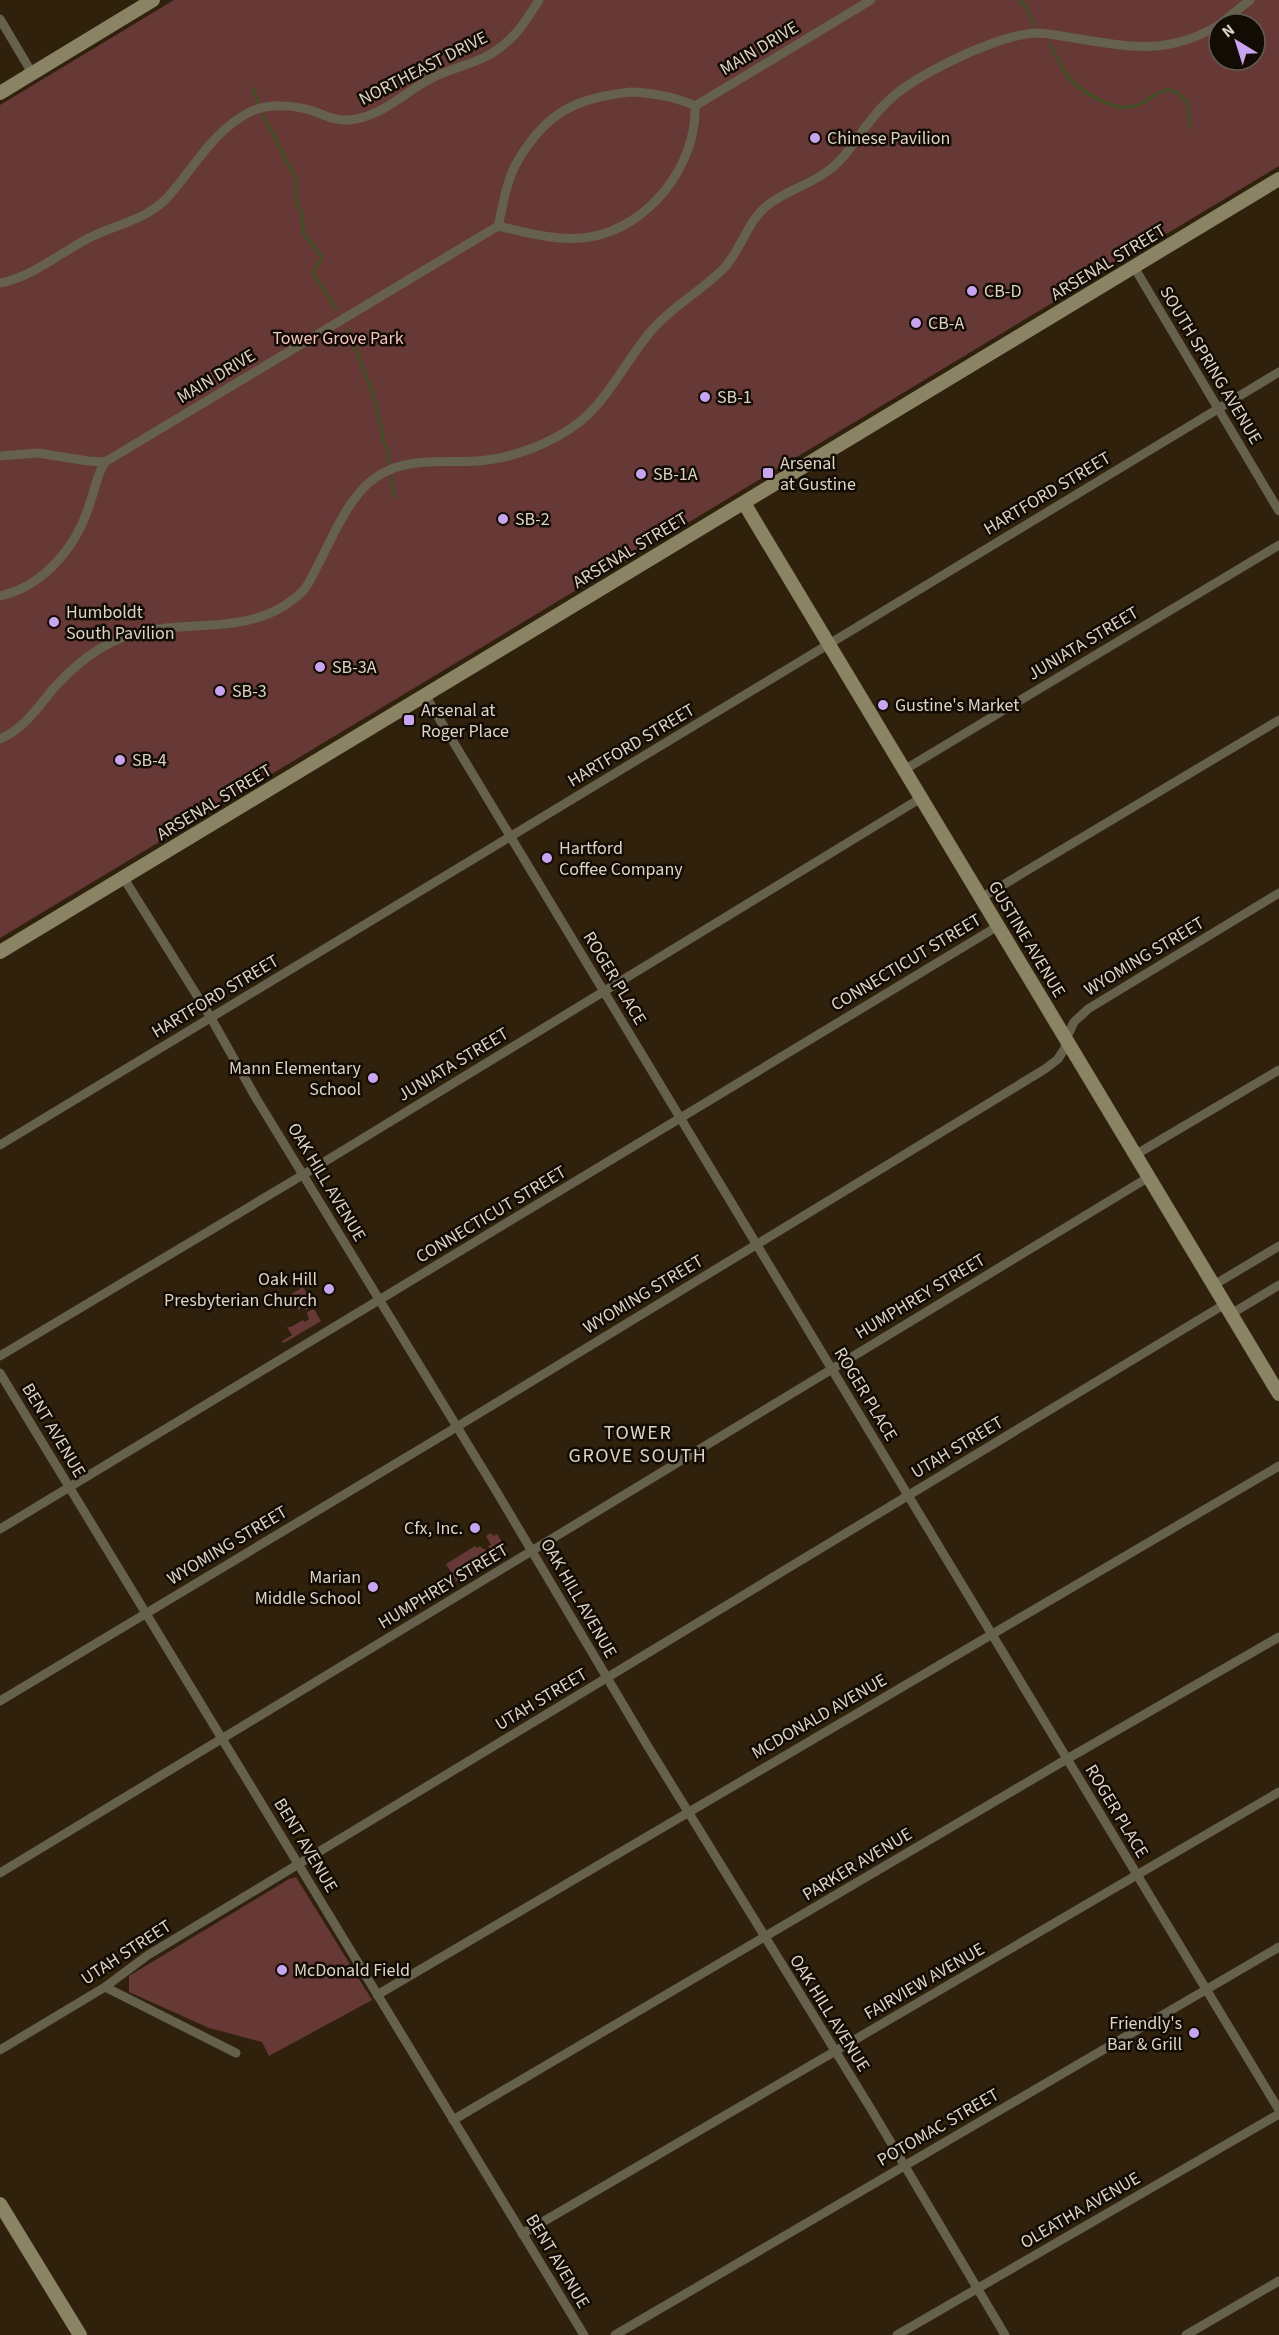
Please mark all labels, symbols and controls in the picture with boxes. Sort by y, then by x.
north arrow [1207,12,1267,72]
street label: MAIN DRIVE [715,15,803,82]
text: N [1217,19,1239,43]
street label: NORTHEAST DRIVE [354,25,492,112]
place label: Chinese Pavilion [827,126,950,151]
marker: Chinese Pavilion [808,131,822,145]
street label: ARSENAL STREET [1046,218,1171,307]
place label: CB-D [984,279,1022,304]
street label: SOUTH SPRING AVENUE [1153,282,1268,449]
marker: CB-D [965,284,979,298]
place label: CB-A [928,311,964,336]
marker: CB-A [909,316,923,330]
park label: Tower Grove Park [272,326,404,351]
street label: MAIN DRIVE [172,343,260,410]
place label: SB-1 [717,385,752,410]
marker: SB-1 [698,390,712,404]
street label: HARTFORD STREET [979,445,1116,541]
place label: Arsenal at Gustine [780,451,856,497]
place label: SB-1A [653,462,698,487]
marker: Arsenal at Gustine [761,466,775,480]
marker: SB-1A [634,467,648,481]
street label: ARSENAL STREET [568,506,693,595]
place label: SB-2 [515,507,550,532]
marker: SB-2 [496,512,510,526]
place label: Humboldt South Pavilion [66,600,175,646]
street label: JUNIATA STREET [1023,600,1144,686]
marker: Humboldt South Pavilion [47,615,61,629]
place label: SB-3A [332,655,377,680]
marker: SB-3A [313,660,327,674]
place label: SB-3 [232,679,267,704]
marker: SB-3 [213,684,227,698]
place label: Gustine's Market [895,693,1019,718]
street label: HARTFORD STREET [563,697,700,793]
place label: Arsenal at Roger Place [421,698,509,744]
marker: Gustine's Market [876,698,890,712]
marker: Arsenal at Roger Place [402,713,416,727]
place label: SB-4 [132,748,167,773]
marker: SB-4 [113,753,127,767]
street label: ARSENAL STREET [152,758,277,847]
place label: Hartford Coffee Company [559,836,683,882]
marker: Hartford Coffee Company [540,851,554,865]
street label: GUSTINE AVENUE [982,876,1071,1002]
street label: CONNECTICUT STREET [826,907,986,1017]
street label: WYOMING STREET [1079,910,1209,1002]
street label: ROGER PLACE [577,927,652,1030]
street label: HARTFORD STREET [147,948,284,1044]
street label: JUNIATA STREET [393,1021,514,1107]
place label: Mann Elementary School [229,1056,362,1102]
marker: Mann Elementary School [366,1071,380,1085]
street label: OAK HILL AVENUE [281,1118,372,1246]
street label: CONNECTICUT STREET [411,1159,571,1269]
street label: HUMPHREY STREET [850,1247,990,1345]
street label: WYOMING STREET [578,1248,708,1340]
place label: Oak Hill Presbyterian Church [164,1267,317,1313]
marker: Oak Hill Presbyterian Church [322,1282,336,1296]
street label: ROGER PLACE [828,1343,903,1446]
street label: BENT AVENUE [16,1378,92,1482]
street label: UTAH STREET [906,1410,1008,1485]
district label: TOWER GROVE SOUTH [569,1419,707,1470]
street label: WYOMING STREET [162,1499,292,1591]
place label: Cfx, Inc. [404,1516,463,1541]
marker: Cfx, Inc. [468,1521,482,1535]
street label: OAK HILL AVENUE [534,1534,623,1663]
street label: HUMPHREY STREET [373,1537,513,1635]
place label: Marian Middle School [255,1565,361,1611]
marker: Marian Middle School [366,1580,380,1594]
street label: UTAH STREET [490,1662,592,1737]
street label: MCDONALD AVENUE [747,1668,891,1765]
street label: ROGER PLACE [1079,1760,1154,1863]
street label: BENT AVENUE [268,1793,344,1897]
street label: PARKER AVENUE [798,1822,917,1907]
street label: UTAH STREET [76,1914,177,1991]
street label: FAIRVIEW AVENUE [859,1937,989,2026]
street label: OAK HILL AVENUE [783,1950,876,2077]
place label: McDonald Field [294,1958,410,1983]
marker: McDonald Field [275,1963,289,1977]
place label: Friendly's Bar & Grill [1107,2011,1182,2057]
marker: Friendly's Bar & Grill [1187,2026,1201,2040]
street label: POTOMAC STREET [873,2082,1004,2173]
street label: OLEATHA AVENUE [1016,2166,1145,2255]
street label: BENT AVENUE [520,2209,596,2313]

